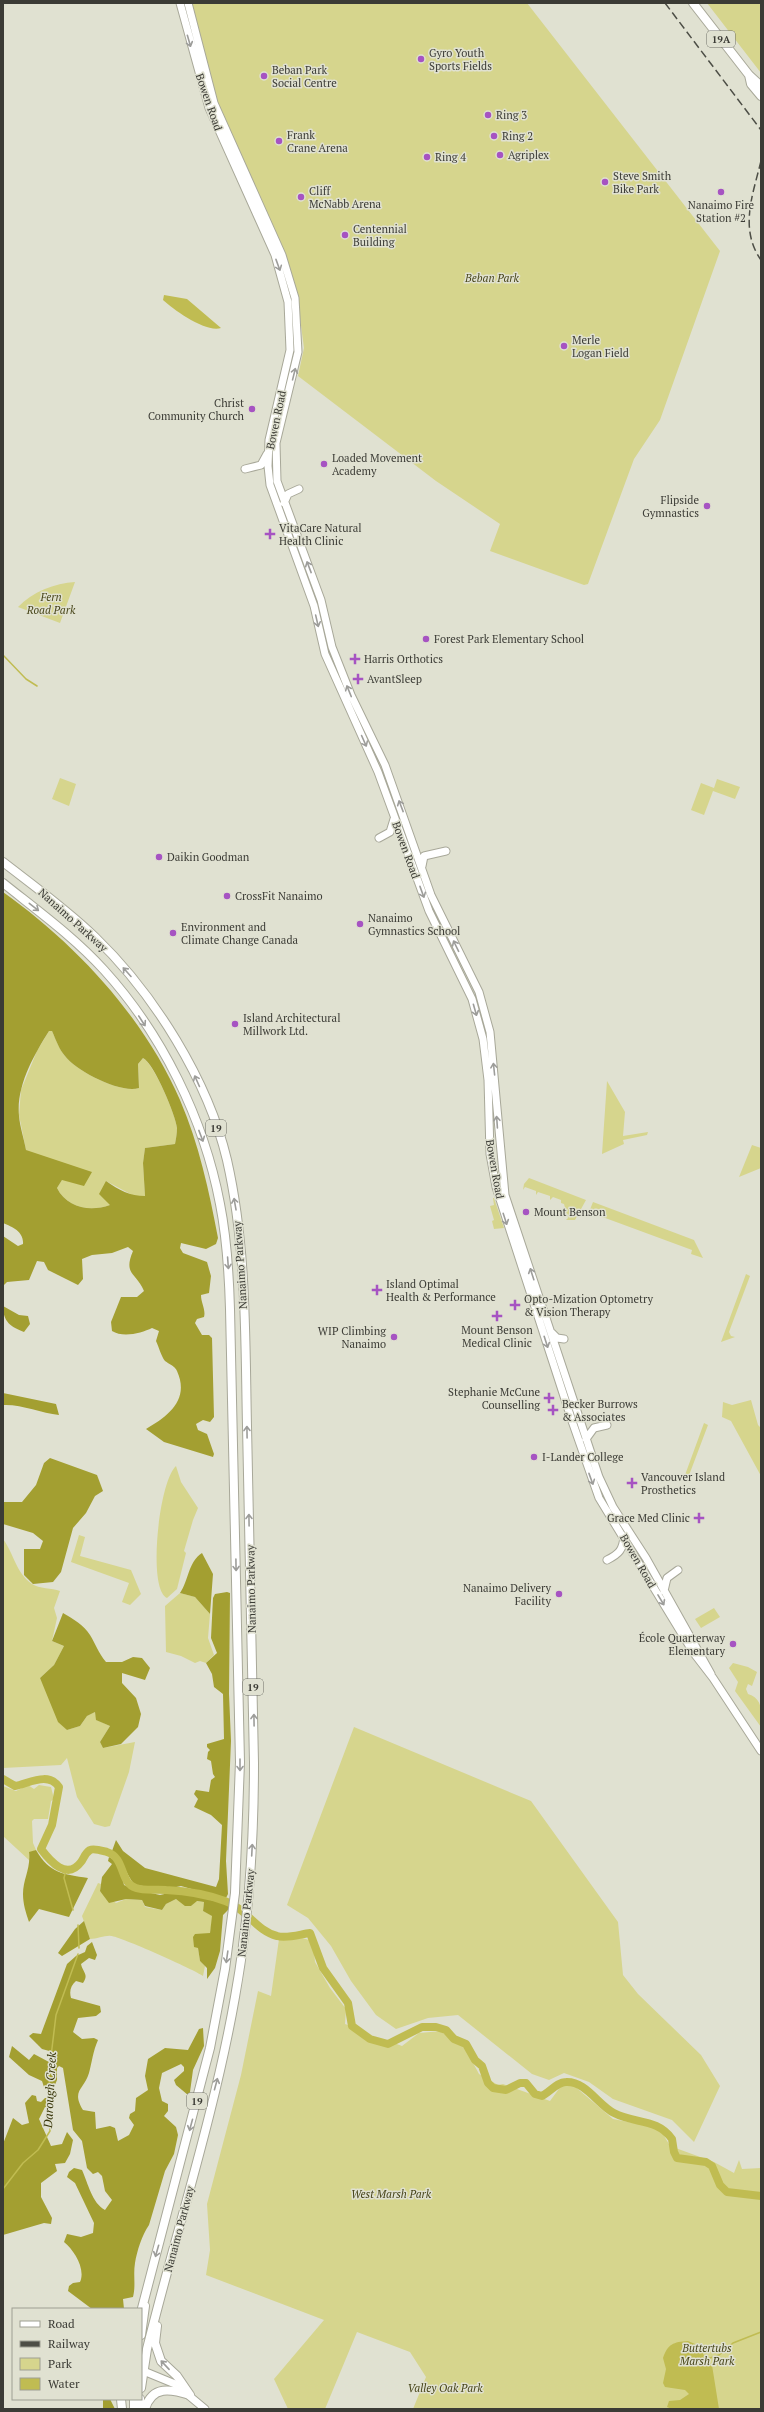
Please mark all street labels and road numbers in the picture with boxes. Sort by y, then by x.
road number: 19A [707,31,735,47]
street label: Bowen Road [193,71,225,133]
street label: Bowen Road [263,389,289,451]
street label: Bowen Road [389,819,423,881]
street label: Nanaimo Parkway [35,885,111,955]
road number: 19 [206,1120,226,1136]
street label: Bowen Road [483,1138,507,1200]
street label: Nanaimo Parkway [230,1220,250,1310]
street label: Bowen Road [617,1532,659,1590]
street label: Nanaimo Parkway [243,1544,259,1633]
road number: 19 [243,1679,263,1695]
street label: Nanaimo Parkway [234,1868,258,1958]
road number: 19 [187,2093,207,2109]
street label: Nanaimo Parkway [161,2184,197,2273]

